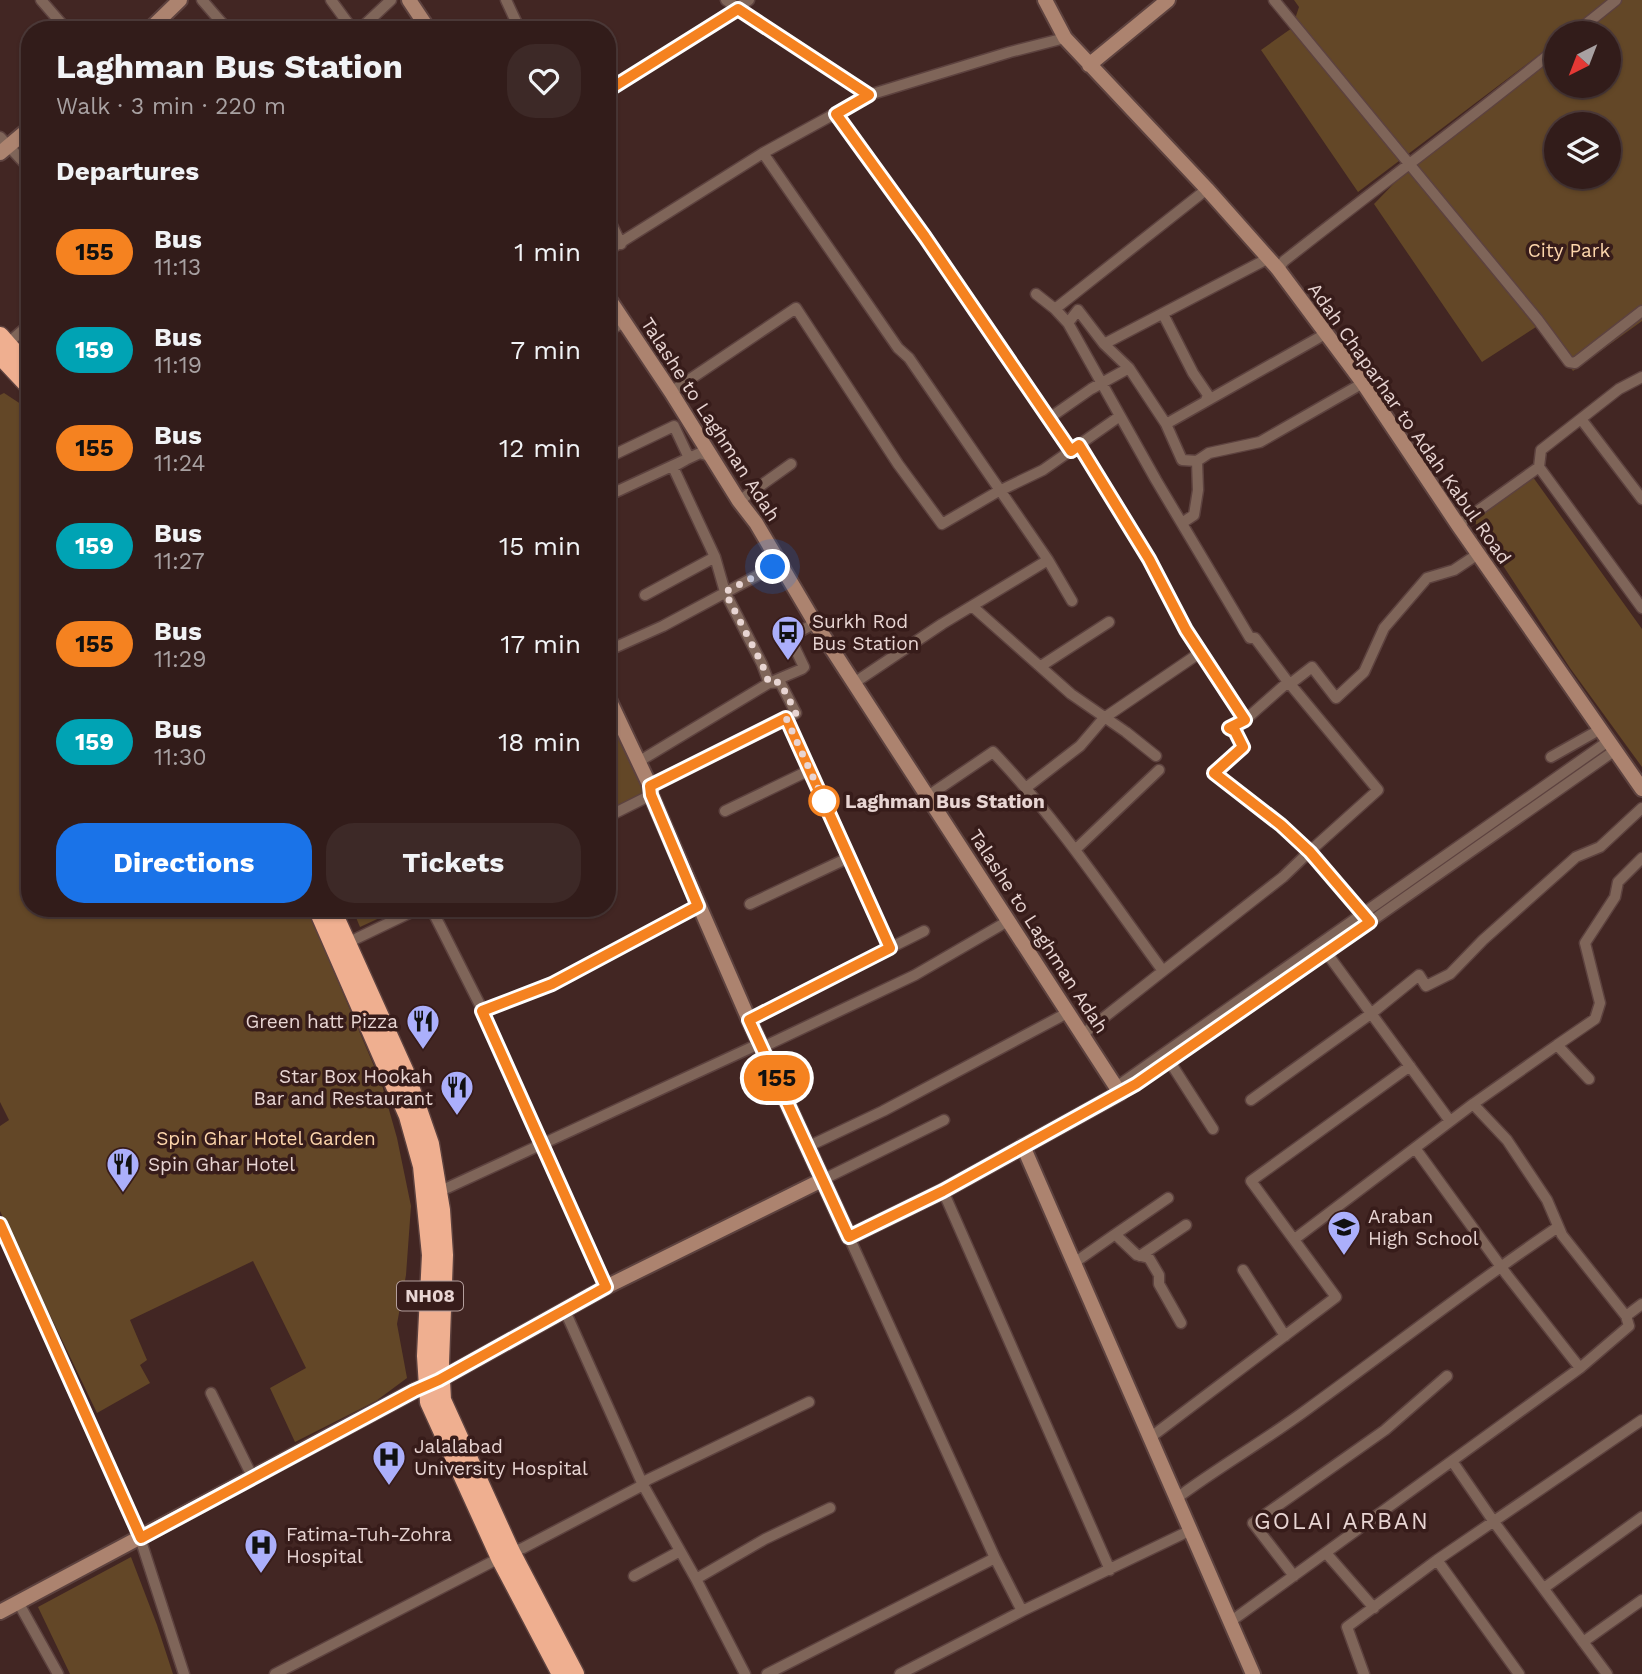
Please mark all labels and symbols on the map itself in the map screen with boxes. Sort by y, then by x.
north arrow [1544,21,1620,98]
park label: City Park [1528,239,1611,262]
street label: Adah Chaparhar to Adah Kabul Road [1303,278,1516,568]
street label: Talashe to Laghman Adah [636,313,785,526]
your location [755,549,790,584]
place label: Surkh Rod Bus Station [812,610,919,655]
bus stop icon: Surkh Rod Bus Station [769,613,807,662]
marker: Laghman Bus Station [809,786,839,816]
place label: Laghman Bus Station [845,790,1045,813]
street label: Talashe to Laghman Adah [964,825,1113,1038]
restaurant icon: Green hatt Pizza [404,1002,442,1051]
place label: Green hatt Pizza [246,1010,398,1033]
line badge: 155 [737,1055,817,1101]
place label: Star Box Hookah Bar and Restaurant [254,1065,433,1110]
restaurant icon: Star Box Hookah Bar and Restaurant [438,1068,476,1117]
park label: Spin Ghar Hotel Garden [156,1127,376,1150]
restaurant icon: Spin Ghar Hotel [104,1145,142,1194]
place label: Spin Ghar Hotel [148,1153,295,1176]
place label: Araban High School [1368,1205,1479,1250]
school or university icon: Araban High School [1325,1208,1363,1257]
road number: NH08 [397,1282,463,1310]
place label: Jalalabad University Hospital [414,1435,588,1480]
hospital icon: Jalalabad University Hospital [370,1438,408,1487]
district label: GOLAI ARBAN [1254,1508,1430,1535]
place label: Fatima-Tuh-Zohra Hospital [286,1523,452,1568]
hospital icon: Fatima-Tuh-Zohra Hospital [242,1526,280,1575]

